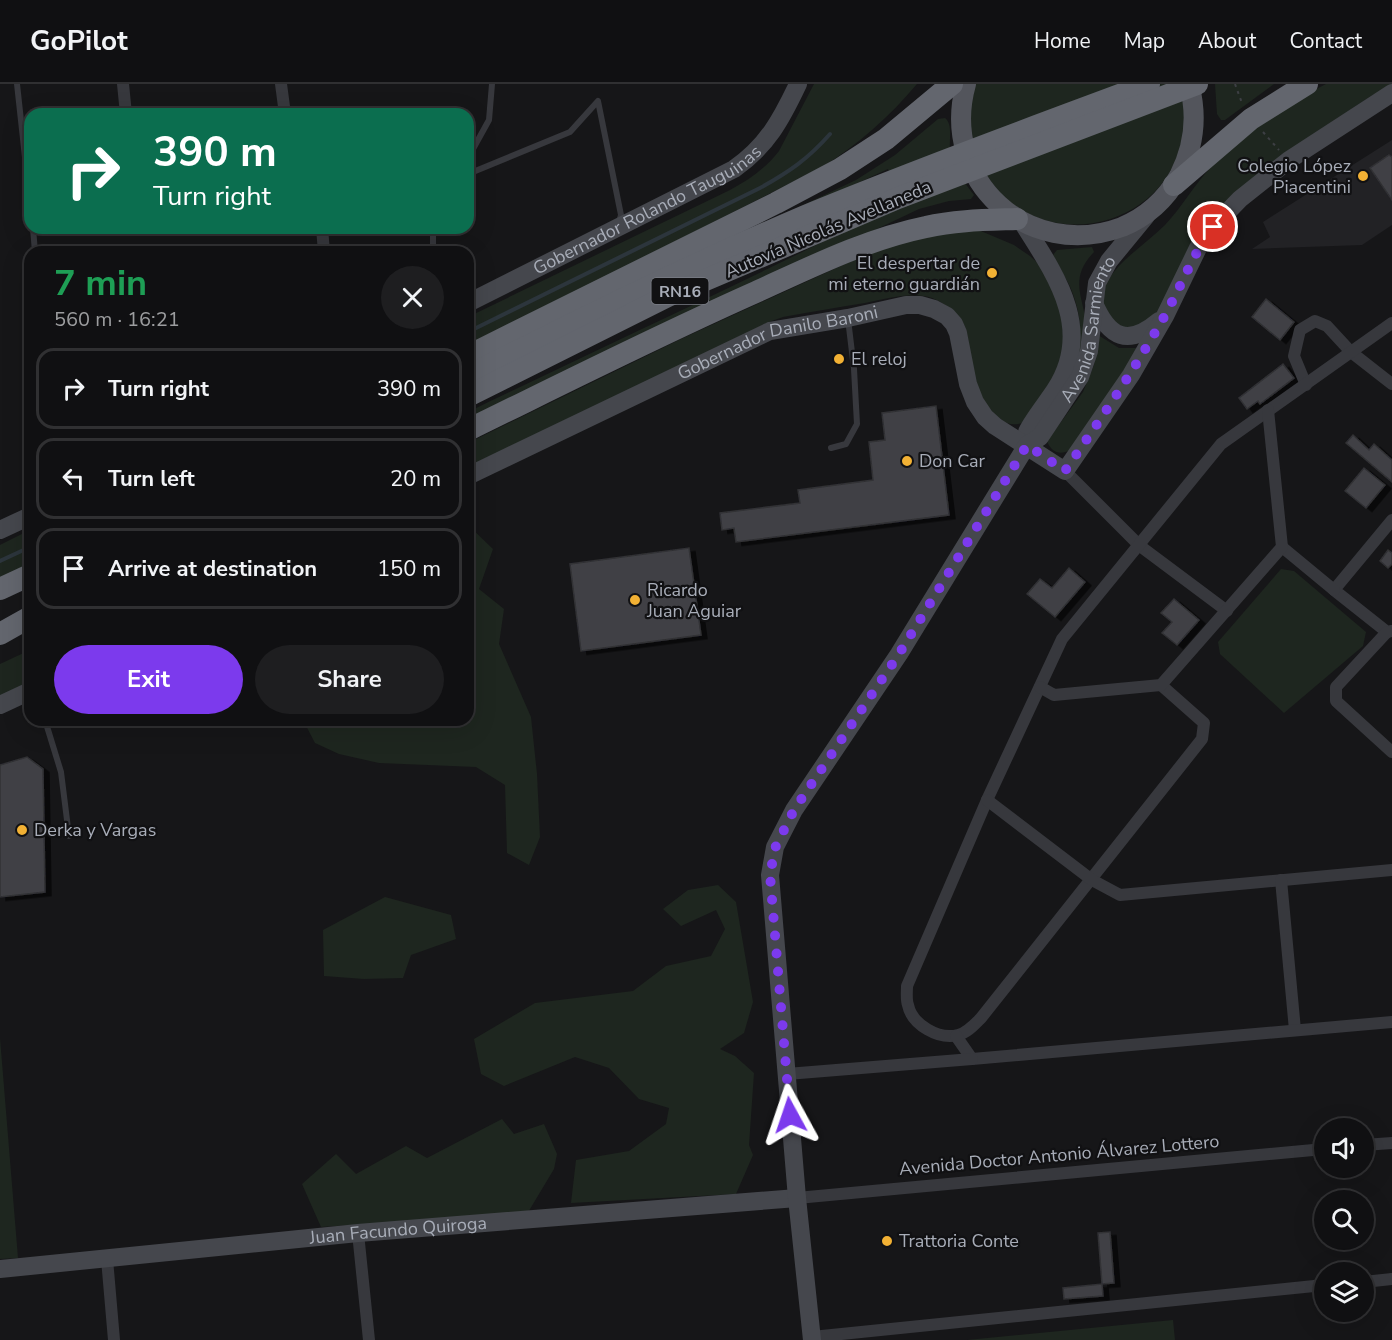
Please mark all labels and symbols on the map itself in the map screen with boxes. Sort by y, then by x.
street label: Gobernador Rolando Tauguinas [529,140,767,280]
place label: Colegio López Piacentini [1237,154,1351,199]
marker: Colegio López Piacentini [1356,169,1370,183]
street label: Autovía Nicolás Avellaneda [721,175,935,283]
pin [1187,201,1238,252]
place label: El despertar de mi eterno guardián [828,251,980,296]
street label: Avenida Sarmiento [1054,252,1122,407]
marker: El despertar de mi eterno guardián [985,266,999,280]
road number: RN16 [652,278,708,304]
street label: Gobernador Danilo Baroni [673,300,880,386]
place label: El reloj [851,347,907,371]
marker: El reloj [832,352,846,366]
place label: Don Car [919,449,986,473]
marker: Don Car [900,454,914,468]
place label: Ricardo Juan Aguiar [646,578,742,623]
marker: Ricardo Juan Aguiar [628,593,642,607]
place label: Derka y Vargas [34,818,156,842]
marker: Derka y Vargas [15,823,29,837]
position arrow [758,1083,822,1147]
street label: Avenida Doctor Antonio Álvarez Lottero [898,1129,1220,1181]
street label: Juan Facundo Quiroga [307,1211,488,1250]
place label: Trattoria Conte [899,1229,1019,1253]
marker: Trattoria Conte [880,1234,894,1248]

